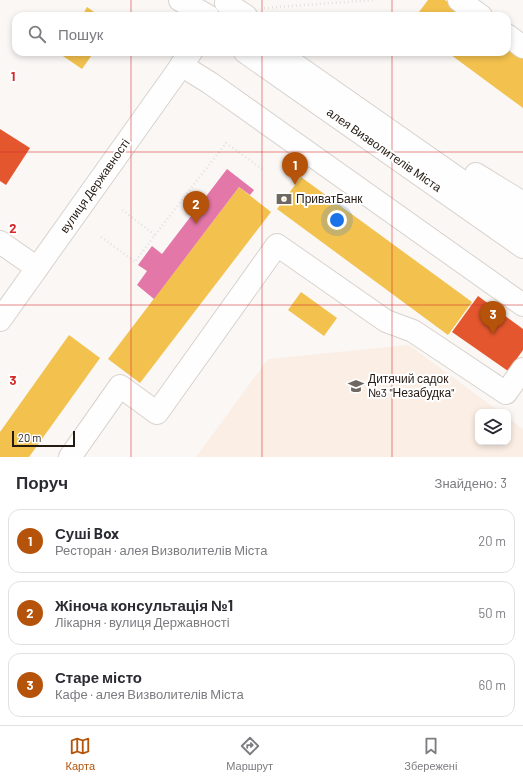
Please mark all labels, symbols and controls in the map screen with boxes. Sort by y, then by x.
search box [12,12,511,56]
icon: search [26,23,48,45]
text: Пошук [58,25,103,43]
text: 1 [11,68,15,84]
street label: алея Визволителів Міста [325,104,445,194]
street label: вулиця Державності [57,136,133,236]
pin: 1 [282,152,308,185]
bank icon: ПриватБанк [275,190,293,208]
pin: 2 [183,191,209,224]
place label: ПриватБанк [296,191,363,206]
your location [327,210,347,230]
text: 2 [9,220,17,236]
pin: 3 [480,301,506,334]
place label: Дитячий садок №3 "Незабудка" [368,371,454,400]
text: 3 [9,372,17,388]
school or university icon: Дитячий садок №3 "Незабудка" [347,377,365,395]
map controls [475,409,511,445]
button: layers [475,409,511,445]
scale bar [12,429,75,448]
text: 20 m [18,431,41,444]
text: Поруч [16,472,68,492]
text: Знайдено: 3 [435,475,507,491]
text: Суші Box [55,524,119,542]
text: 1 [28,533,32,549]
text: 20 m [478,533,506,549]
text: Ресторан · алея Визволителів Міста [55,542,267,558]
text: Жіноча консультація №1 [55,596,233,614]
text: 2 [26,605,34,621]
text: 50 m [479,605,506,621]
text: Лікарня · вулиця Державності [55,614,230,630]
text: Старе місто [55,668,142,686]
text: 3 [26,677,34,693]
text: 60 m [479,677,506,693]
text: Кафе · алея Визволителів Міста [55,686,244,702]
tab: Карта [66,735,95,772]
tab: Маршрут [226,735,273,772]
tab: Збережені [404,735,457,772]

